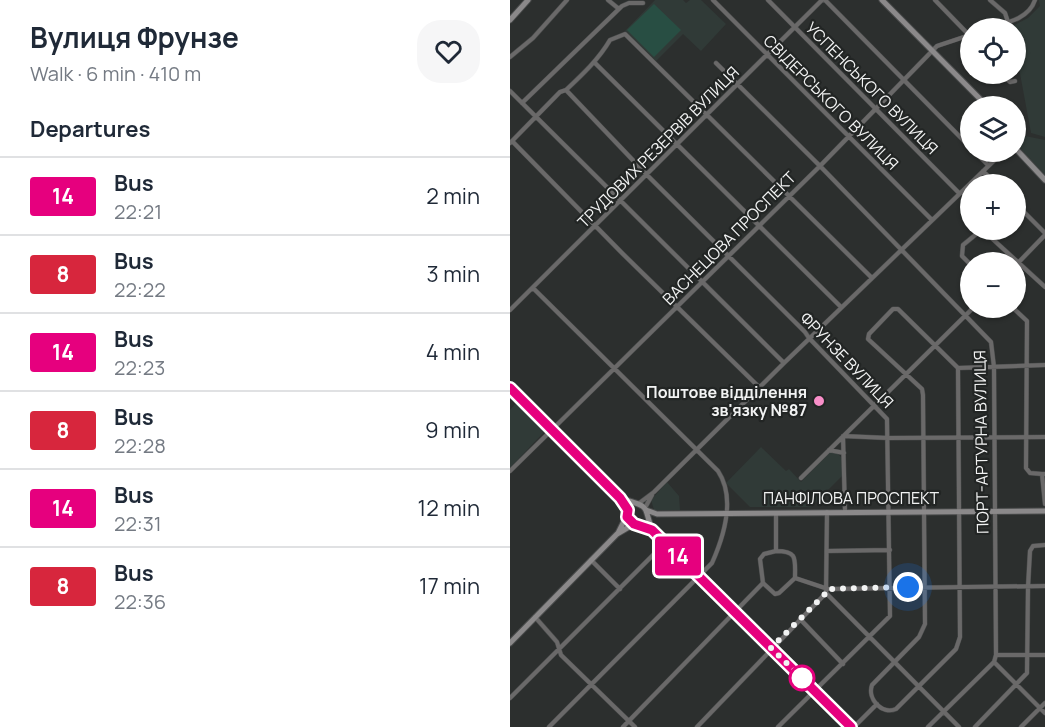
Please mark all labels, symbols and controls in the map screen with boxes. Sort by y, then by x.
street label: УСПЕНСЬКОГО ВУЛИЦЯ [801,17,943,159]
text: Вулиця Фрунзе [30,18,239,56]
map controls [960,18,1026,318]
button: locate [960,18,1026,84]
button: heart [417,20,480,83]
street label: СВІДЕРСЬКОГО ВУЛИЦЯ [759,30,903,174]
text: Walk · 6 min · 410 m [30,60,201,87]
street label: ТРУДОВИХ РЕЗЕРВІВ ВУЛИЦЯ [572,61,744,233]
button: layers [960,96,1026,162]
text: Departures [30,114,150,144]
street label: ВАСНЕЦОВА ПРОСПЕКТ [657,166,801,310]
text: Bus [114,168,154,198]
button: + [960,174,1026,240]
text: 2 min [426,181,480,211]
text: 14 [52,182,74,210]
text: 22:21 [114,198,162,225]
text: Bus [114,246,154,276]
button: − [960,252,1026,318]
text: 3 min [427,259,480,289]
text: 8 [57,260,69,288]
text: 22:22 [114,276,166,303]
street label: ФРУНЗЕ ВУЛИЦЯ [795,307,899,413]
text: Bus [114,324,154,354]
text: 4 min [426,337,480,367]
text: 14 [52,338,74,366]
street label: ПОРТ-АРТУРНА ВУЛИЦЯ [968,350,994,534]
text: 22:23 [114,354,165,381]
place label: Поштове відділення зв'язку №87 [646,381,807,421]
marker: Поштове відділення зв'язку №87 [812,394,826,408]
text: Bus [114,402,154,432]
text: 9 min [425,415,480,445]
text: 8 [57,416,69,444]
text: 22:28 [114,432,166,459]
text: Bus [114,480,154,510]
street label: ПАНФІЛОВА ПРОСПЕКТ [763,487,940,509]
text: 12 min [418,493,480,523]
text: 14 [52,494,74,522]
text: 22:31 [114,510,162,537]
line badge: 14 [651,536,705,576]
text: 14 [667,542,689,570]
text: Bus [114,558,154,588]
text: 17 min [419,571,480,601]
text: 8 [57,572,69,600]
your location [893,572,923,602]
text: 22:36 [114,588,166,615]
unlabelled marker [789,665,815,691]

